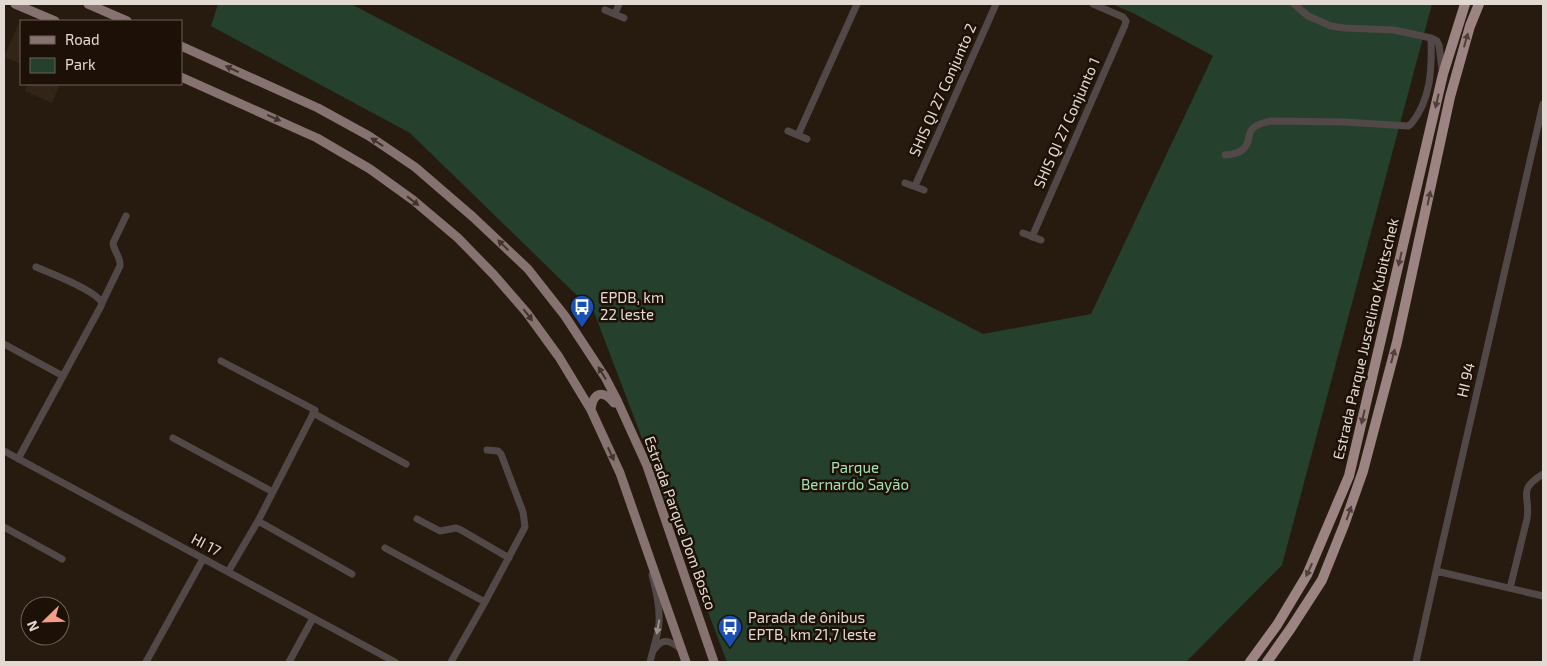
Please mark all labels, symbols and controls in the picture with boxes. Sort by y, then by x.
legend [20,20,182,85]
street label: SHIS QI 27 Conjunto 2 [905,20,980,159]
text: Road [65,30,100,48]
one-way arrow [1462,32,1470,47]
street label: SHIS QI 27 Conjunto 1 [1029,54,1104,191]
text: Park [65,55,96,73]
one-way arrow [225,65,239,73]
one-way arrow [1433,93,1441,108]
one-way arrow [267,115,281,123]
one-way arrow [371,137,384,147]
one-way arrow [1425,190,1433,206]
one-way arrow [406,195,419,206]
street label: Estrada Parque Juscelino Kubitschek [1328,216,1402,461]
one-way arrow [497,239,509,251]
one-way arrow [1396,252,1404,267]
place label: EPDB, km 22 leste [600,288,664,323]
bus stop icon: EPDB, km 22 leste [569,294,595,328]
one-way arrow [523,308,534,321]
one-way arrow [1389,349,1397,364]
street label: HI 94 [1452,361,1478,399]
one-way arrow [597,366,606,379]
one-way arrow [1359,410,1367,425]
street label: Estrada Parque Dom Bosco [641,433,721,612]
one-way arrow [608,447,616,461]
park label: Parque Bernardo Sayão [801,458,909,493]
one-way arrow [1346,505,1353,520]
street label: HI 17 [189,529,225,559]
one-way arrow [1305,563,1313,577]
north arrow [20,596,70,646]
place label: Parada de ônibus EPTB, km 21,7 leste [748,608,876,643]
bus stop icon: Parada de ônibus EPTB, km 21,7 leste [717,614,743,648]
text: N [23,618,42,634]
one-way arrow [653,620,661,636]

